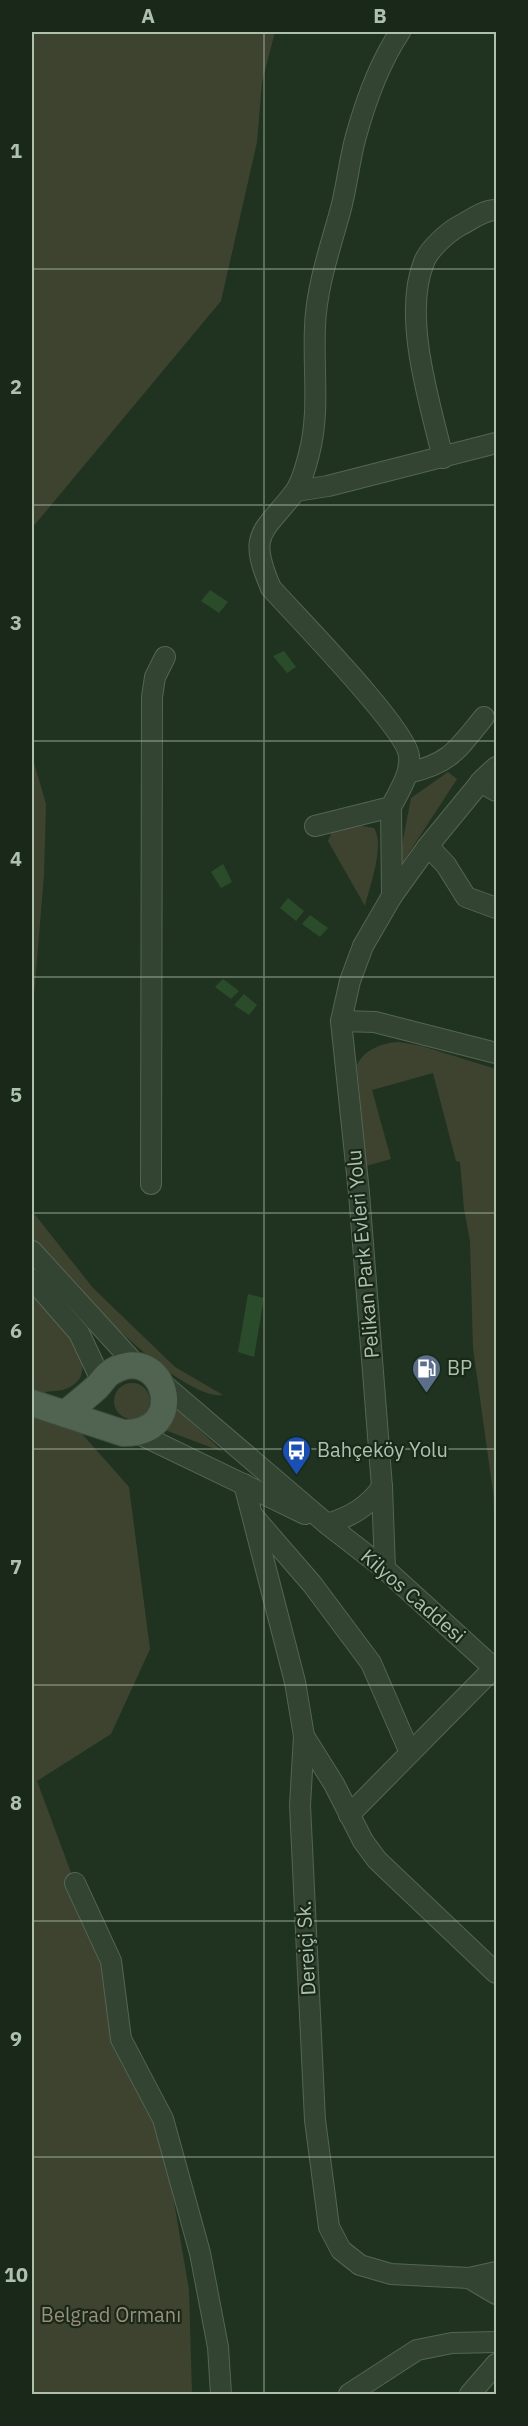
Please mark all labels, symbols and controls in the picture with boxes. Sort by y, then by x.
text: A [141,2,155,29]
text: B [373,2,387,29]
text: 1 [10,137,22,164]
text: 2 [10,373,22,400]
text: 3 [10,609,22,636]
text: 4 [10,845,22,872]
text: 5 [10,1081,22,1108]
street label: Pelikan Park Evleri Yolu [340,1149,385,1360]
text: 6 [10,1317,22,1344]
fuel station icon: BP [410,1352,442,1394]
place label: BP [447,1354,472,1381]
bus stop icon: Bahçeköy Yolu [280,1434,312,1476]
place label: Bahçeköy Yolu [317,1436,448,1463]
street label: Kilyos Caddesi [355,1543,471,1649]
text: 7 [10,1553,22,1580]
text: 8 [10,1789,22,1816]
street label: Dereiçi Sk. [290,1900,321,1996]
text: 9 [10,2025,22,2052]
text: 10 [4,2261,28,2288]
park label: Belgrad Ormanı [41,2301,181,2328]

